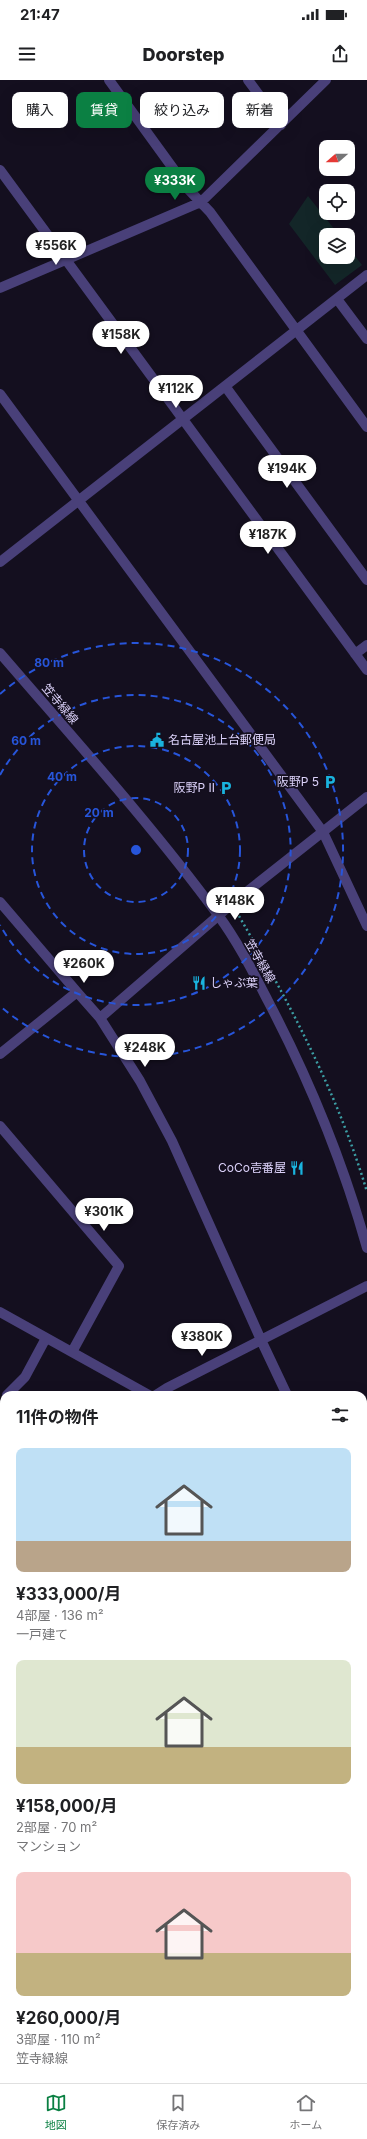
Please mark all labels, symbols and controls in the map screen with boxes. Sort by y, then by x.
text: 21:47 [20,5,60,24]
icon: menu [16,43,38,65]
icon: share [329,43,351,65]
text: Doorstep [142,44,225,65]
chip: 購入 [12,92,68,128]
chip: 賃貸 [76,92,132,128]
chip: 絞り込み [140,92,224,128]
chip: 新着 [232,92,288,128]
north arrow [319,140,355,176]
map controls [319,140,355,264]
pin: ¥333K [147,167,203,201]
text: ¥333K [154,172,196,188]
button: locate [319,184,355,220]
button: layers [319,228,355,264]
pin: ¥556K [28,232,84,266]
text: ¥556K [35,237,77,253]
pin: ¥158K [93,321,149,355]
text: ¥158K [101,326,141,342]
pin: ¥112K [148,375,204,409]
text: ¥112K [158,380,194,396]
pin: ¥194K [259,455,315,489]
text: ¥194K [267,460,307,476]
pin: ¥187K [240,521,296,555]
text: ¥187K [249,526,287,542]
text: 80 m [34,655,64,670]
street label: 笠寺緑線 [39,680,82,727]
public building icon: 名古屋池上台郵便局 [149,732,165,748]
place label: 名古屋池上台郵便局 [168,732,276,747]
text: 60 m [11,733,41,748]
text: 40 m [47,769,77,784]
place label: 阪野P 5 [277,774,319,789]
parking icon: 阪野P 5 [322,774,338,790]
place label: 阪野P Ⅱ [174,780,215,795]
parking icon: 阪野P Ⅱ [218,780,234,796]
text: 20 m [84,805,114,820]
centre of rings [129,843,143,857]
pin: ¥148K [207,887,263,921]
text: ¥148K [215,892,255,908]
street label: 笠寺緑線 [242,936,279,985]
pin: ¥260K [56,950,112,984]
text: ¥260K [63,955,105,971]
restaurant icon: しゃぶ葉 [191,975,207,991]
place label: しゃぶ葉 [210,975,258,990]
pin: ¥248K [117,1034,173,1068]
text: ¥248K [124,1039,166,1055]
place label: CoCo壱番屋 [218,1160,286,1175]
restaurant icon: CoCo壱番屋 [289,1160,305,1176]
pin: ¥301K [76,1198,132,1232]
text: ¥301K [84,1203,124,1219]
pin: ¥380K [174,1323,230,1357]
text: ¥380K [181,1328,223,1344]
icon: filters [329,1404,351,1426]
text: 11件の物件 [16,1407,99,1427]
icon: home [148,1474,220,1546]
text: ¥333,000/月 [16,1584,121,1604]
text: 4部屋 · 136 m² [16,1607,104,1623]
text: 一戸建て [16,1626,68,1642]
icon: home [148,1686,220,1758]
text: ¥158,000/月 [16,1796,118,1816]
text: 2部屋 · 70 m² [16,1819,97,1835]
text: マンション [16,1838,81,1854]
icon: home [148,1898,220,1970]
text: ¥260,000/月 [16,2008,122,2028]
text: 3部屋 · 110 m² [16,2031,101,2047]
text: 笠寺緑線 [16,2050,68,2066]
tab: 地図 [45,2092,67,2132]
tab: 保存済み [156,2092,200,2132]
tab: ホーム [290,2092,322,2132]

